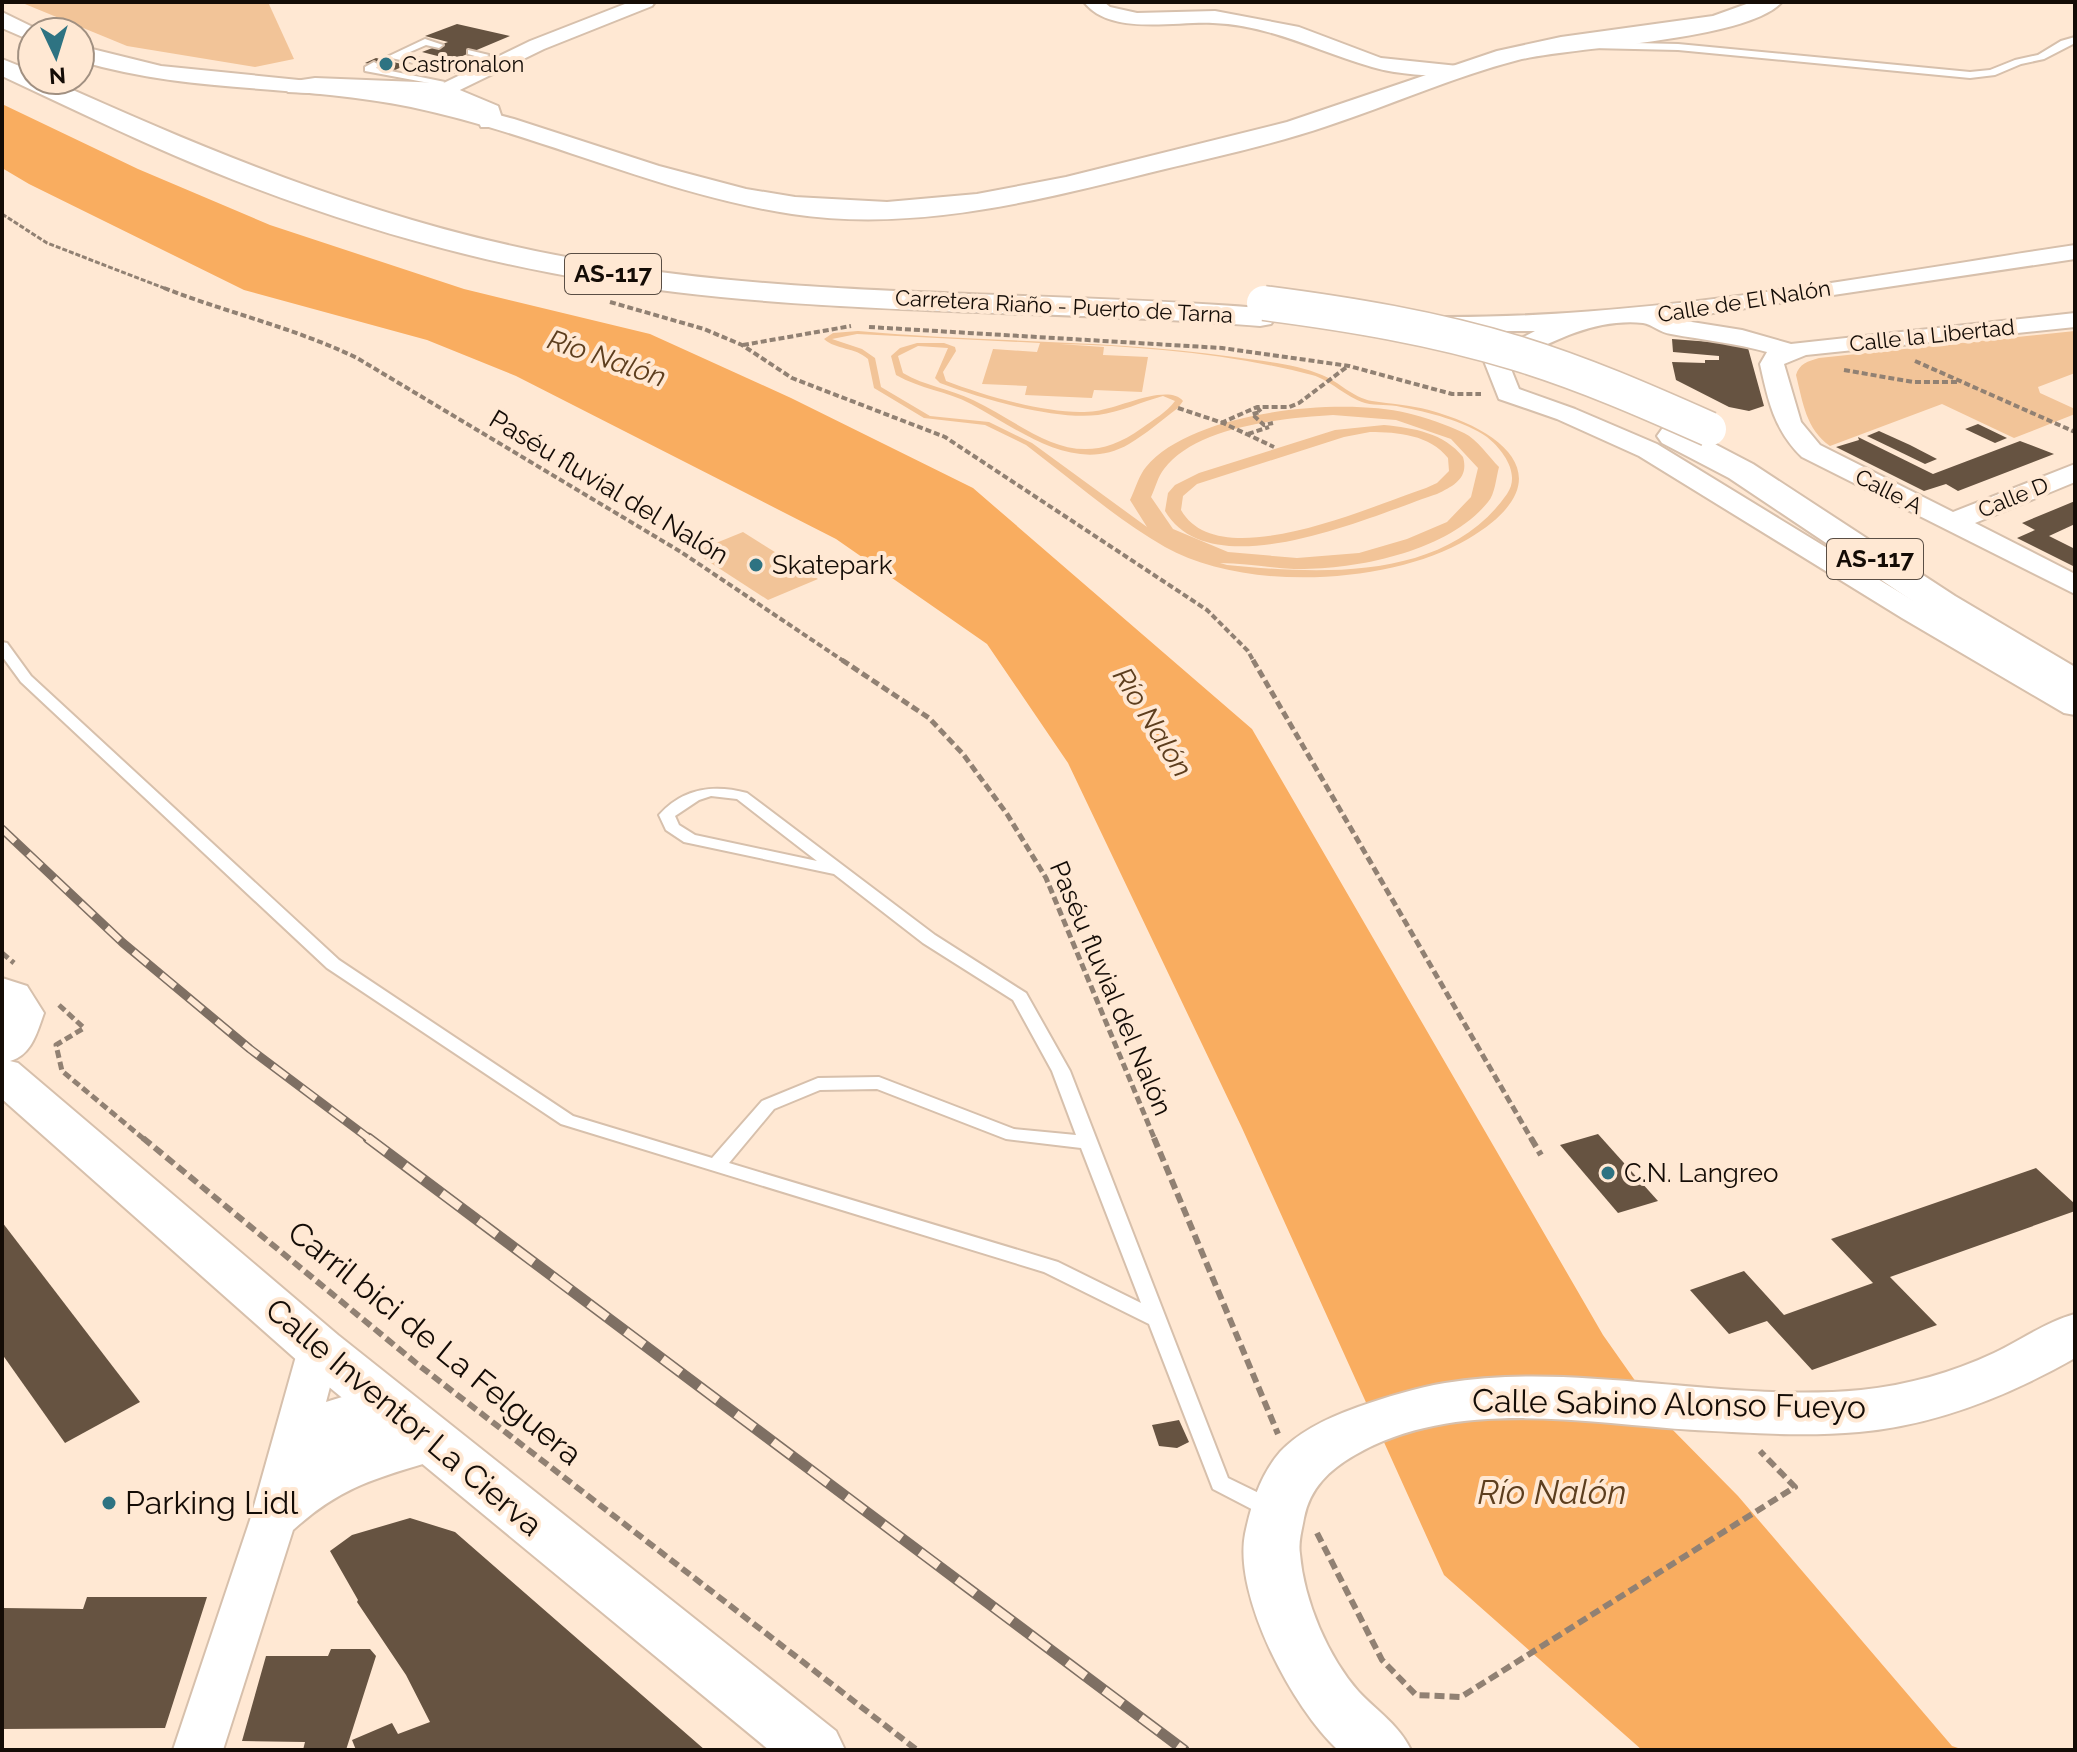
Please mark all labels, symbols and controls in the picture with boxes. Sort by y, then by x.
north arrow [16,16,96,96]
place label: Castronalon [402,51,524,77]
marker: Castronalon [377,55,395,73]
text: N [48,62,67,90]
road number: AS-117 [565,254,661,294]
street label: Calle de El Nalón [1656,274,1832,328]
street label: Carretera Riaño - Puerto de Tarna [894,284,1234,328]
street label: Calle la Libertad [1848,313,2016,357]
water label: Río Nalón [544,323,670,394]
street label: Paséu fluvial del Nalón [484,404,734,570]
street label: Calle A [1851,463,1927,519]
street label: Calle D [1974,471,2052,523]
road number: AS-117 [1827,539,1923,579]
place label: Skatepark [772,550,893,580]
marker: Skatepark [747,556,765,574]
water label: Río Nalón [1106,662,1199,783]
street label: Paséu fluvial del Nalón [1044,856,1178,1120]
place label: C.N. Langreo [1624,1158,1778,1188]
marker: C.N. Langreo [1599,1164,1617,1182]
street label: Carril bici de La Felguera [281,1213,589,1472]
street label: Calle Inventor La Cierva [259,1290,550,1543]
street label: Calle Sabino Alonso Fueyo [1472,1382,1866,1425]
water label: Río Nalón [1478,1472,1626,1512]
place label: Parking Lidl [125,1484,298,1521]
marker: Parking Lidl [100,1494,118,1512]

